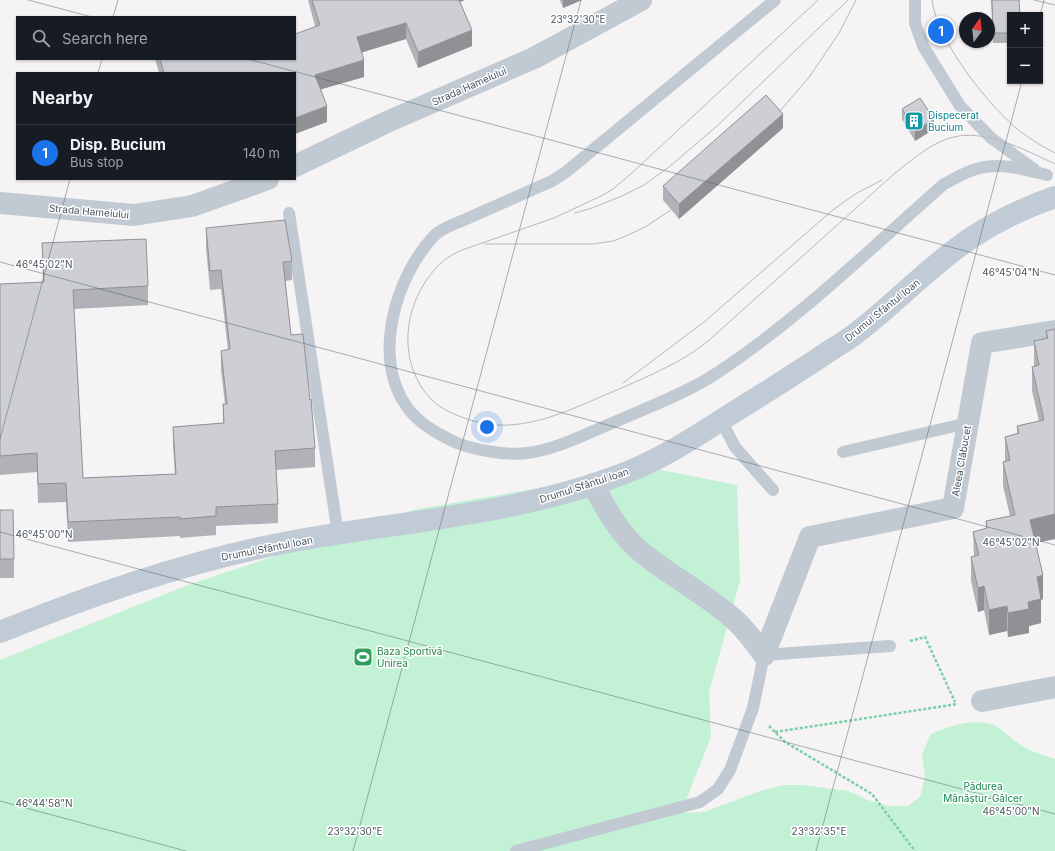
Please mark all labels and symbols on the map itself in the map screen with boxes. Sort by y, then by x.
north arrow [959,12,995,48]
text: 23°32'30"E [550,13,606,25]
pin: 1 [928,16,954,46]
street label: Strada Hameiului [430,64,508,108]
place label: Dispecerat Bucium [928,109,980,133]
building icon: Dispecerat Bucium [903,110,925,132]
street label: Strada Hameiului [48,202,130,220]
text: 46°45'02"N [16,258,72,270]
text: 46°45'04"N [982,266,1040,278]
street label: Drumul Sfântul Ioan [842,276,922,344]
your location [477,417,497,437]
street label: Aleea Clăbucet [949,424,973,497]
street label: Drumul Sfântul Ioan [538,465,630,505]
text: 46°45'00"N [15,528,73,540]
street label: Drumul Sfântul Ioan [220,533,314,563]
text: 46°45'02"N [983,536,1039,548]
place label: Baza Sportivă Unirea [377,645,442,669]
sports icon: Baza Sportivă Unirea [352,646,374,668]
park label: Pădurea Mănăștur-Gălcer [943,780,1023,805]
text: 46°44'58"N [15,797,73,809]
text: 46°45'00"N [982,805,1040,817]
text: 23°32'30"E [327,825,383,837]
text: 23°32'35"E [792,825,846,837]

